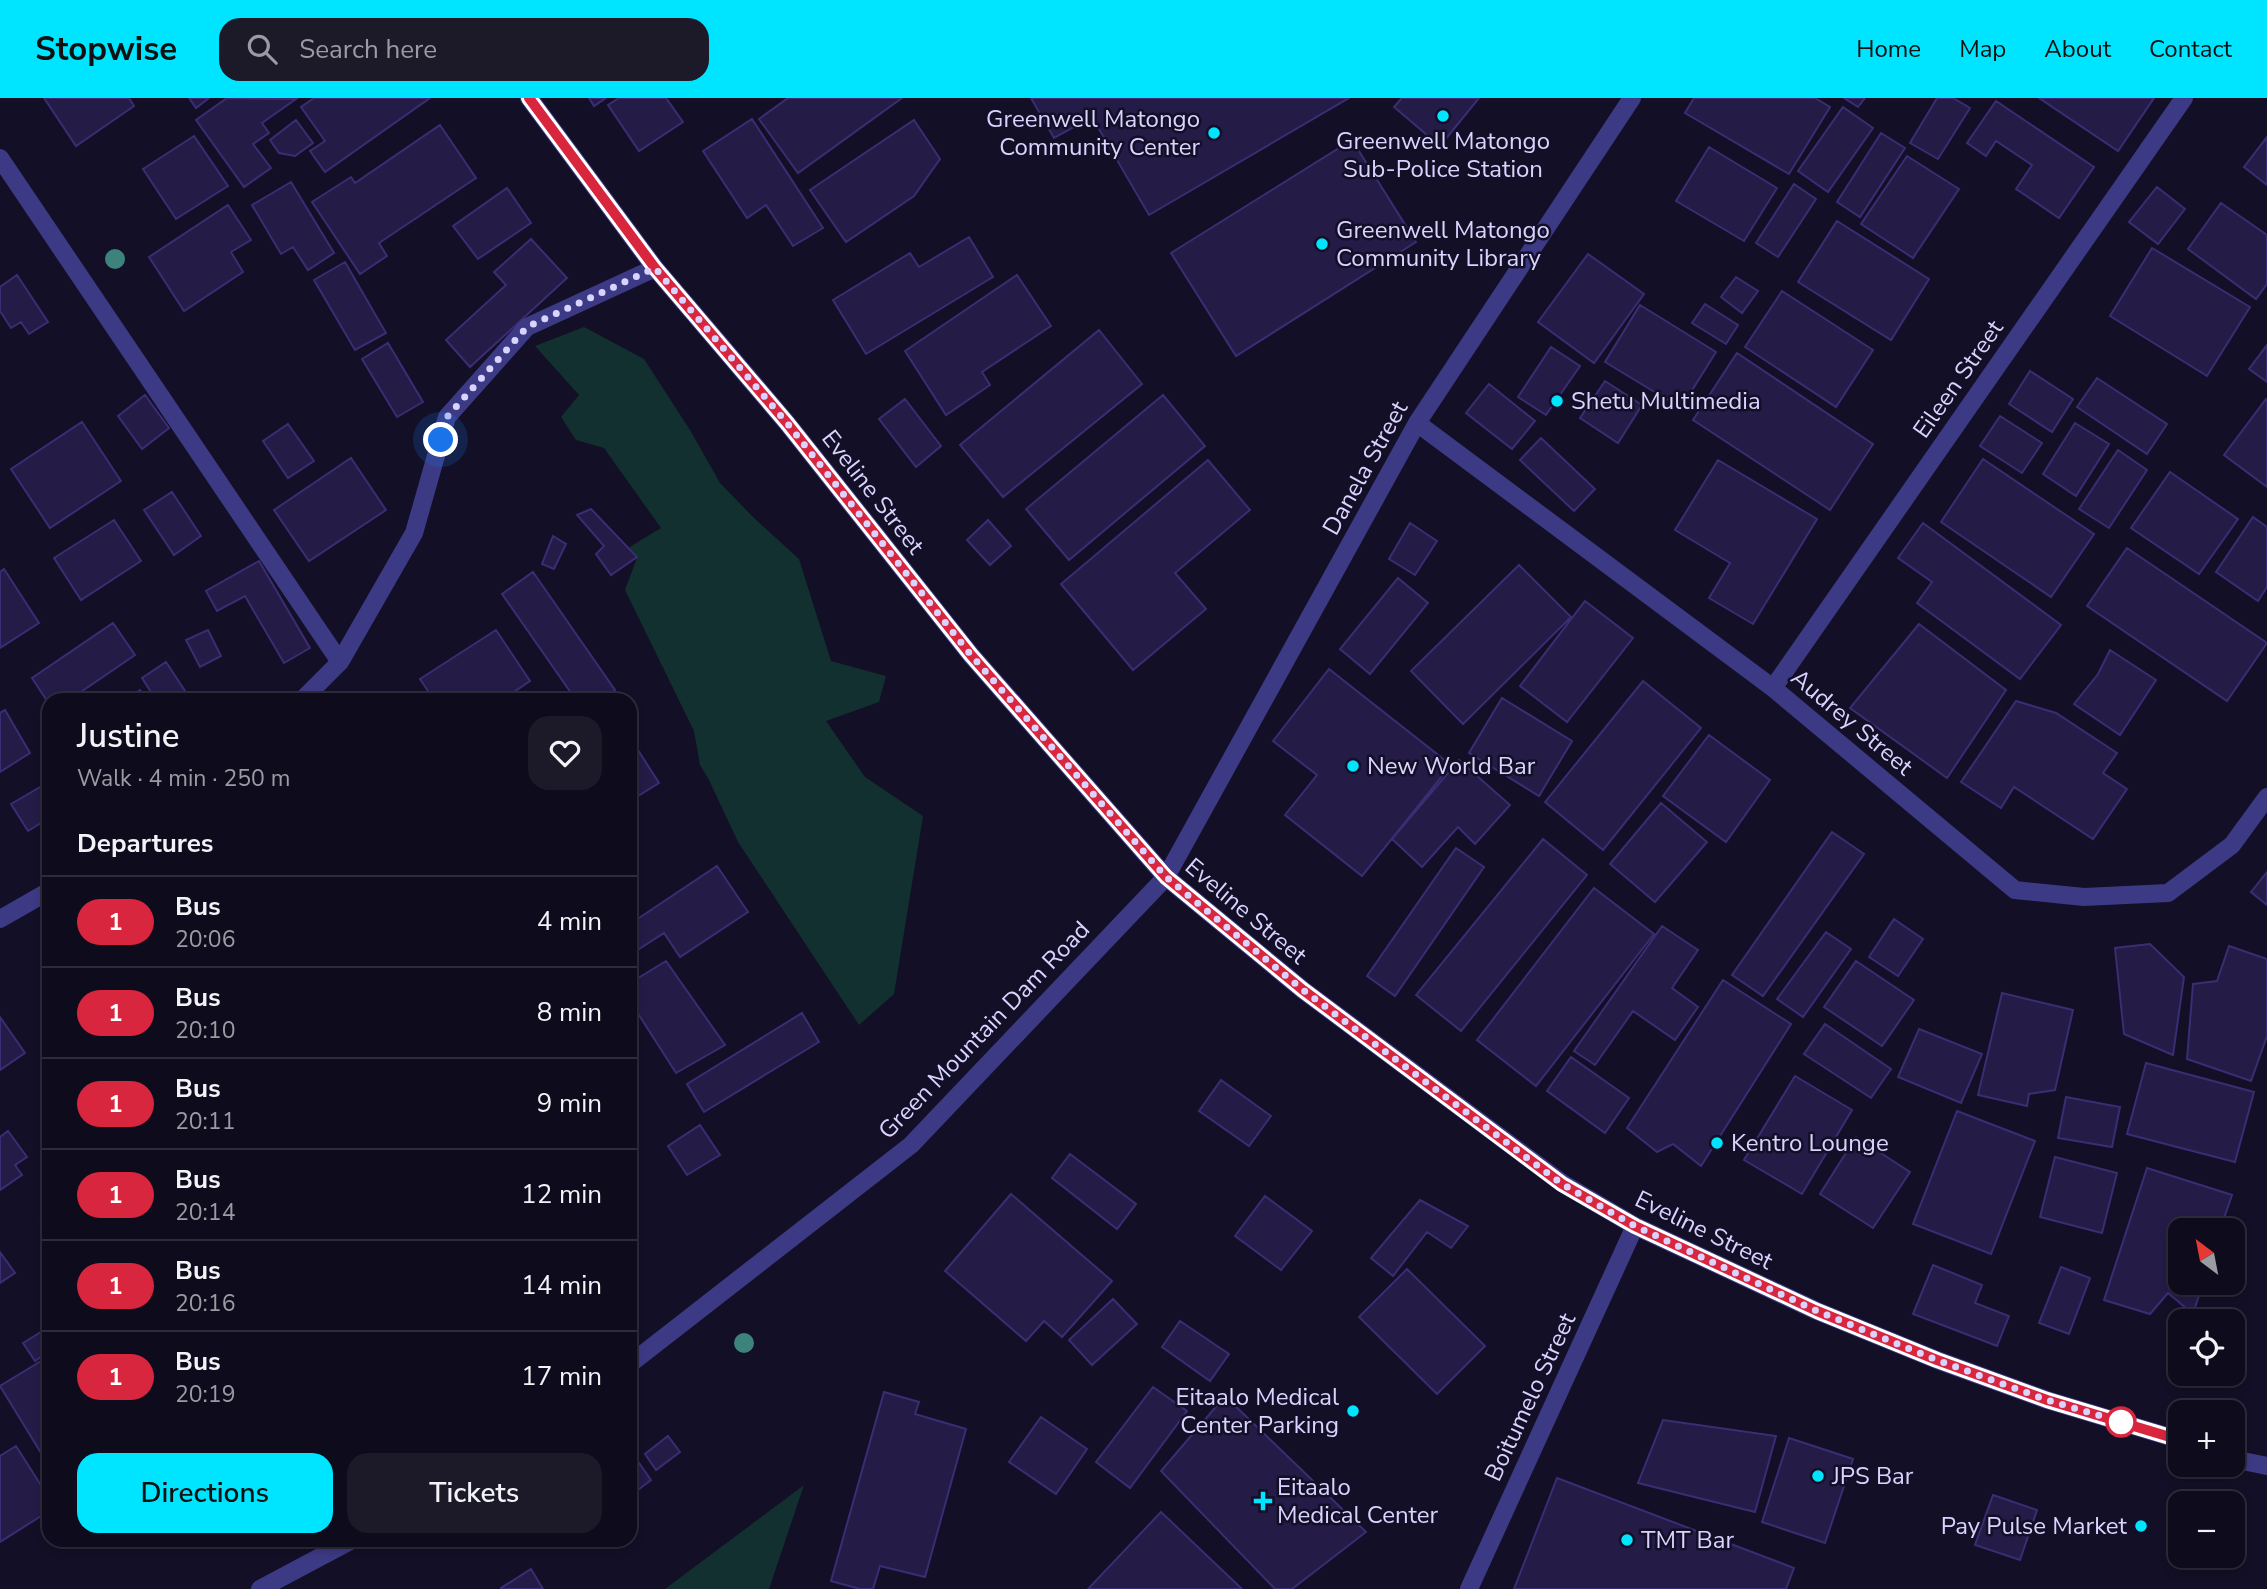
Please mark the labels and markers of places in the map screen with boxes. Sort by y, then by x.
place label: Greenwell Matongo Community Center [986,103,1200,163]
marker: Greenwell Matongo Sub-Police Station [1435,108,1451,124]
marker: Greenwell Matongo Community Center [1206,125,1222,141]
place label: Greenwell Matongo Sub-Police Station [1336,125,1550,185]
place label: Greenwell Matongo Community Library [1336,214,1550,274]
marker: Greenwell Matongo Community Library [1314,236,1330,252]
place label: Shetu Multimedia [1571,385,1761,417]
marker: Shetu Multimedia [1549,393,1565,409]
place label: New World Bar [1367,750,1536,782]
marker: New World Bar [1345,758,1361,774]
place label: Kentro Lounge [1731,1127,1889,1159]
marker: Kentro Lounge [1709,1135,1725,1151]
place label: Eitaalo Medical Center Parking [1175,1381,1339,1441]
marker: Eitaalo Medical Center Parking [1345,1403,1361,1419]
unlabelled marker [2106,1407,2136,1437]
place label: JPS Bar [1831,1460,1914,1492]
marker: JPS Bar [1810,1468,1826,1484]
place label: Eitaalo Medical Center [1277,1471,1439,1531]
marker: Eitaalo Medical Center [1255,1493,1271,1509]
place label: Pay Pulse Market [1941,1510,2128,1542]
marker: Pay Pulse Market [2133,1518,2149,1534]
place label: TMT Bar [1641,1524,1735,1556]
marker: TMT Bar [1619,1532,1635,1548]

